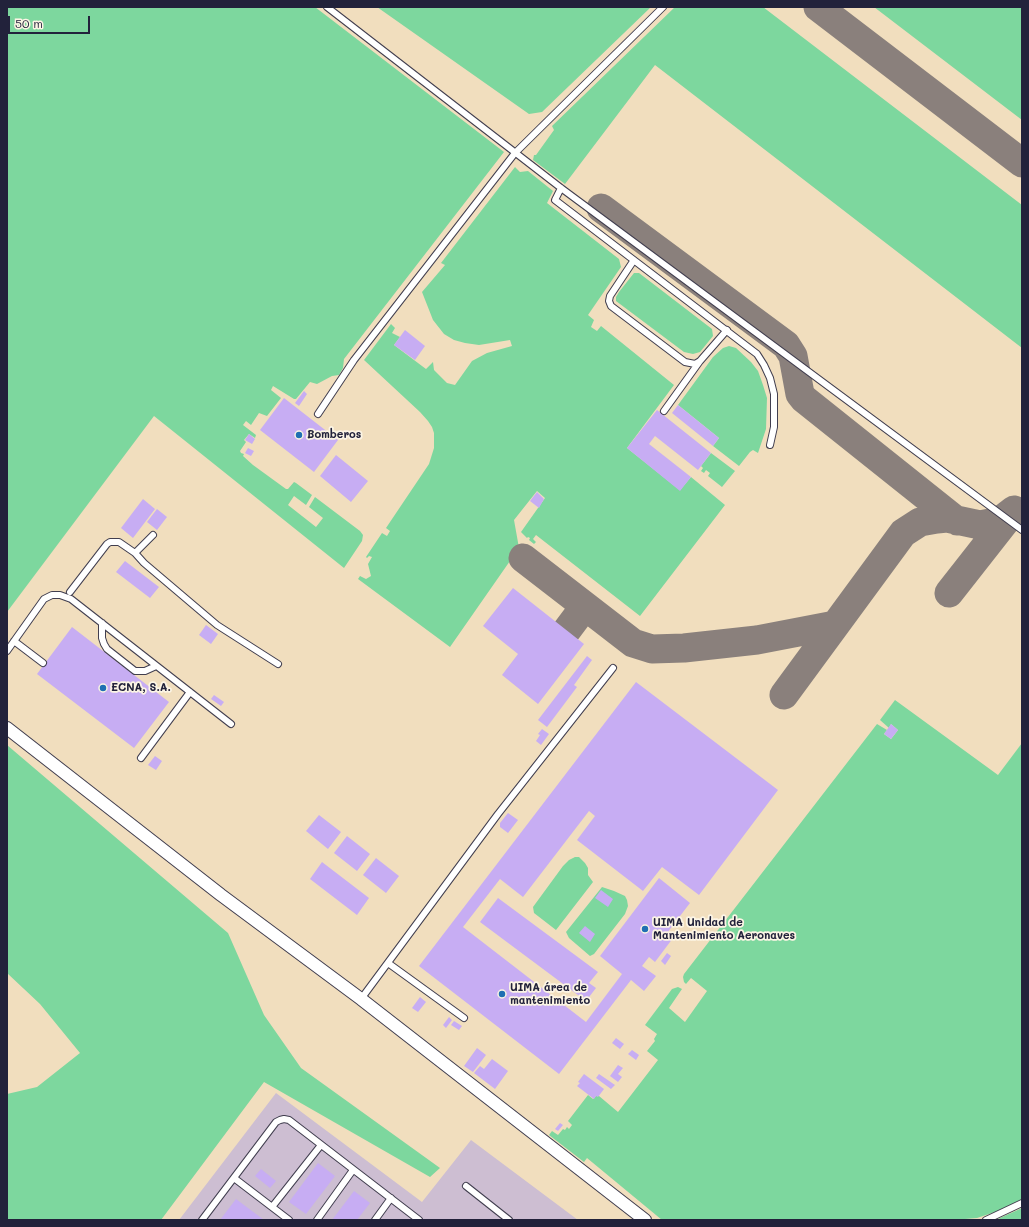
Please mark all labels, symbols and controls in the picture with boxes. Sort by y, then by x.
scale bar [10,8,92,34]
text: 50 m [15,15,43,31]
place label: Bomberos [307,428,361,442]
marker: Bomberos [294,430,304,440]
place label: ECNA, S.A. [111,681,171,695]
marker: ECNA, S.A. [98,683,108,693]
place label: UIMA Unidad de Mantenimiento Aeronaves [653,916,795,942]
marker: UIMA Unidad de Mantenimiento Aeronaves [640,924,650,934]
place label: UIMA área de mantenimiento [510,981,590,1007]
marker: UIMA área de mantenimiento [497,989,507,999]

